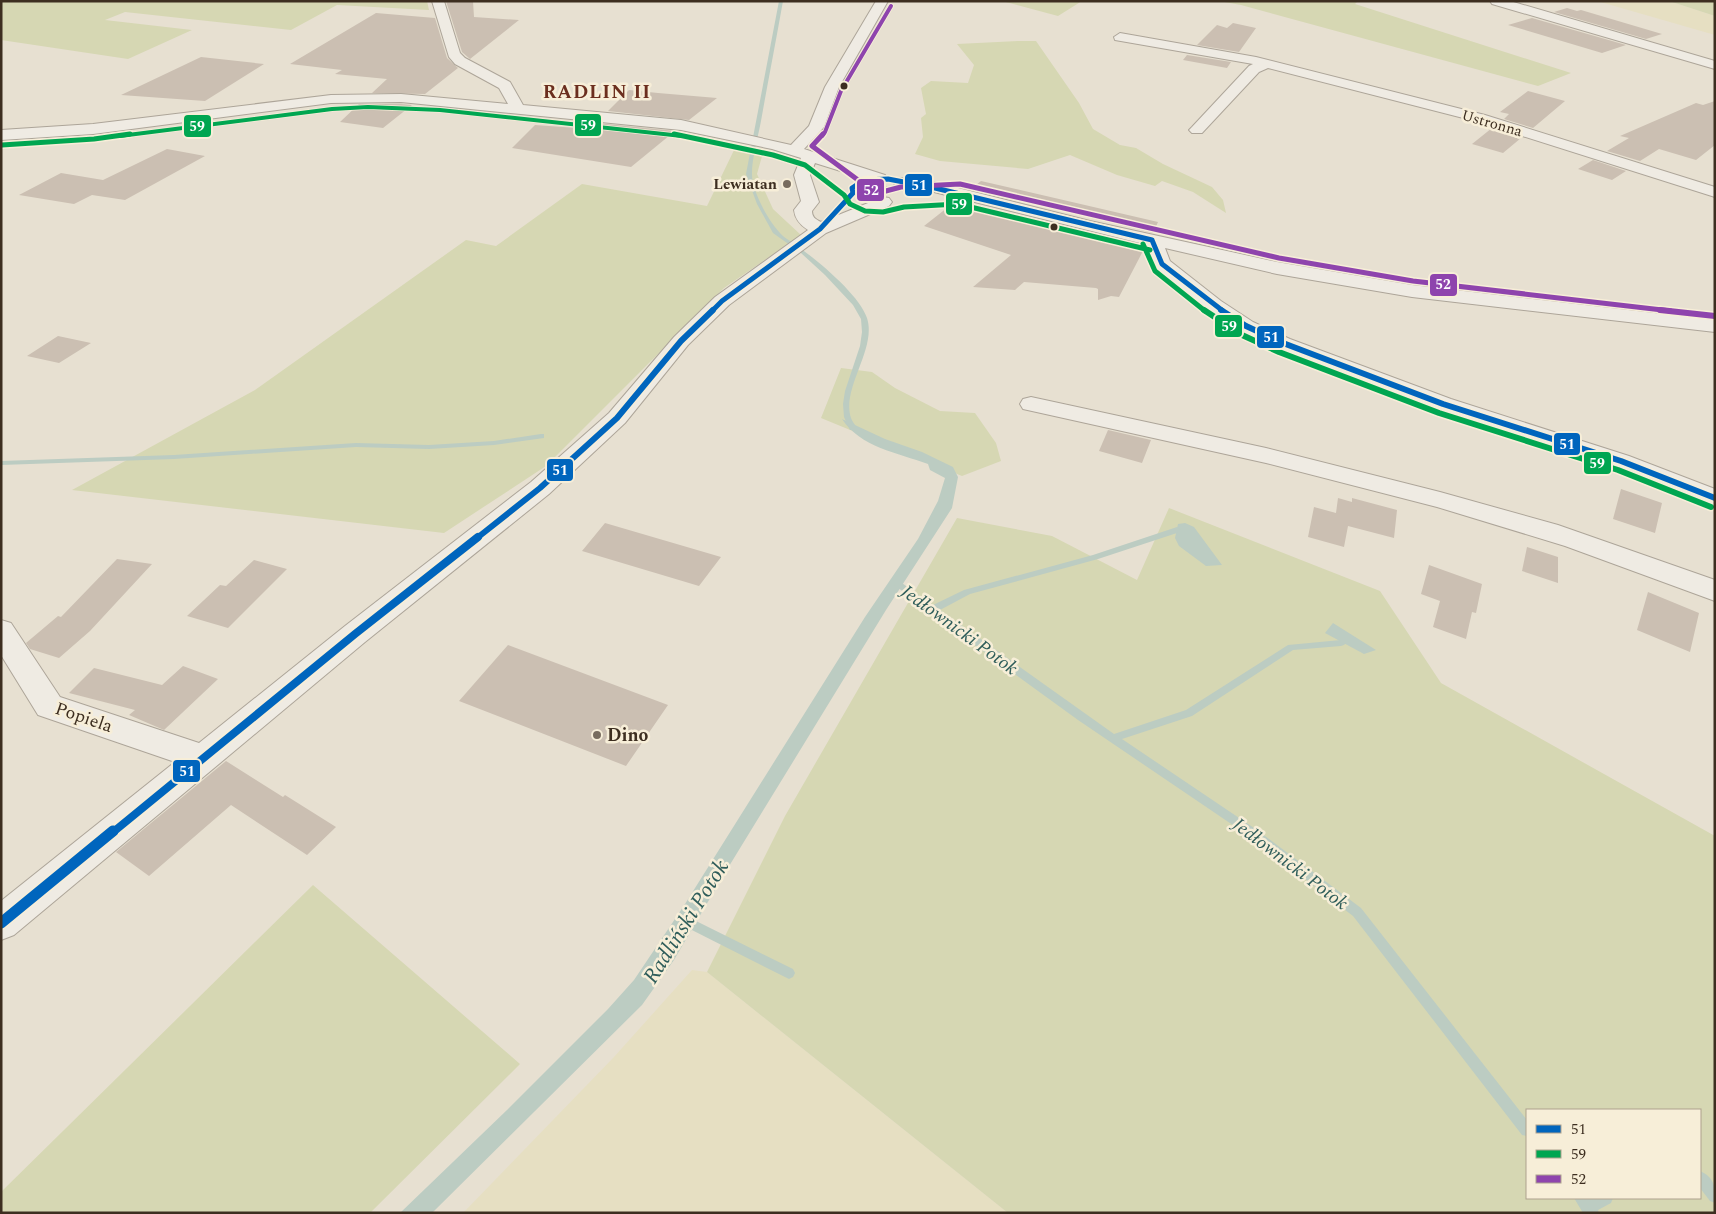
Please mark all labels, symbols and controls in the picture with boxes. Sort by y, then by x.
district label: RADLIN II [543,78,651,107]
unlabelled marker [839,81,849,91]
street label: Ustronna [1459,104,1526,143]
line badge: 59 [574,113,602,137]
line badge: 59 [183,114,212,138]
text: 59 [580,115,596,136]
text: 59 [189,116,205,137]
place label: Lewiatan [713,173,777,196]
line badge: 51 [904,173,933,197]
text: 51 [911,175,927,196]
marker: Lewiatan [781,178,793,190]
line badge: 52 [856,178,885,202]
text: 52 [863,180,879,201]
line badge: 59 [945,192,973,216]
text: 59 [951,194,967,215]
unlabelled marker [1049,222,1059,232]
line badge: 52 [1429,273,1458,297]
text: 52 [1435,274,1451,295]
line badge: 59 [1214,314,1243,338]
text: 59 [1221,316,1237,337]
line badge: 51 [1256,325,1285,349]
text: 51 [1263,327,1279,348]
line badge: 51 [1553,432,1581,456]
text: 51 [1559,434,1575,455]
line badge: 59 [1583,451,1612,475]
text: 59 [1589,453,1605,474]
line badge: 51 [546,458,574,482]
text: 51 [552,460,568,481]
water label: Jedłownicki Potok [893,577,1024,683]
street label: Popiela [51,695,117,740]
place label: Dino [607,722,649,749]
marker: Dino [591,729,603,741]
line badge: 51 [172,759,201,783]
text: 51 [179,761,195,782]
water label: Jedłownicki Potok [1224,810,1354,918]
water label: Radliński Potok [635,853,738,990]
legend [1526,1109,1701,1199]
text: 51 [1571,1118,1586,1141]
text: 59 [1571,1143,1586,1166]
text: 52 [1571,1168,1586,1191]

